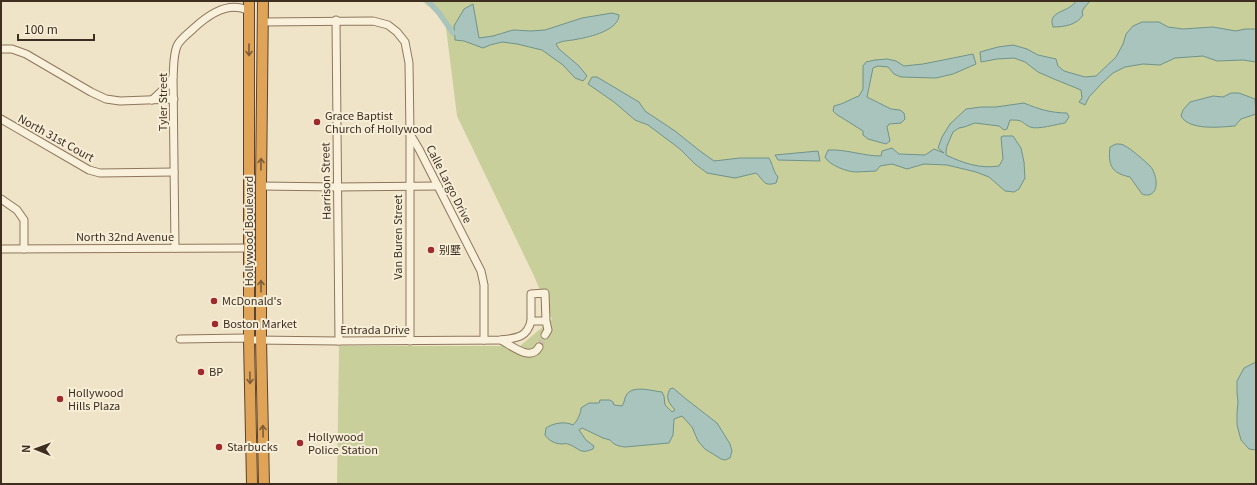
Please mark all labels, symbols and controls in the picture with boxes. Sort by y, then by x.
scale bar [18,16,94,42]
text: 100 m [24,20,58,37]
one-way arrow [245,43,253,56]
street label: Tyler Street [154,73,170,131]
place label: Grace Baptist Church of Hollywood [325,107,432,136]
street label: North 31st Court [16,110,97,165]
marker: Grace Baptist Church of Hollywood [312,117,322,127]
street label: Harrison Street [316,142,334,220]
street label: Calle Largo Drive [423,142,477,226]
one-way arrow [257,158,265,171]
street label: Hollywood Boulevard [240,176,256,286]
street label: Van Buren Street [389,194,405,280]
street label: North 32nd Avenue [76,228,174,244]
place label: 别墅 [439,241,461,257]
marker: 别墅 [426,245,436,255]
one-way arrow [257,280,265,293]
place label: McDonald's [222,292,282,308]
marker: McDonald's [209,296,219,306]
place label: Boston Market [223,315,297,331]
marker: Boston Market [210,319,220,329]
street label: Entrada Drive [340,321,410,337]
place label: BP [209,363,223,379]
marker: BP [196,367,206,377]
one-way arrow [246,371,254,384]
place label: Hollywood Hills Plaza [68,384,124,413]
marker: Hollywood Hills Plaza [55,394,65,404]
one-way arrow [259,425,267,438]
place label: Hollywood Police Station [308,428,378,457]
north arrow [16,429,56,469]
place label: Starbucks [227,438,278,454]
marker: Hollywood Police Station [295,438,305,448]
marker: Starbucks [214,442,224,452]
text: N [17,445,33,453]

